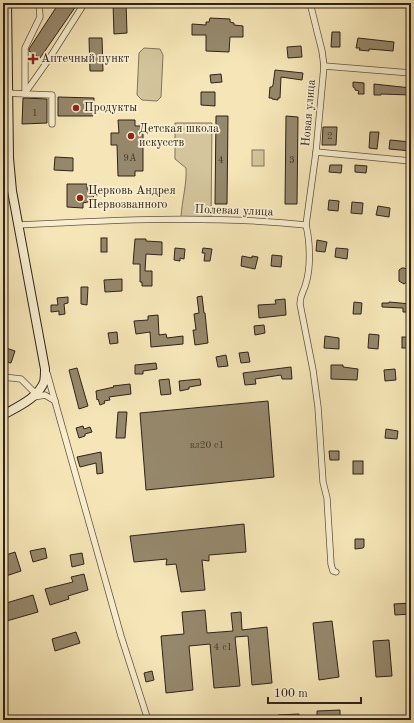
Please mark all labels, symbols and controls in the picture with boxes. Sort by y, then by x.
place label: Аптечный пункт [41,53,130,65]
marker: Аптечный пункт [28,54,38,64]
street label: Новая улица [300,79,318,147]
place label: Продукты [84,102,137,114]
marker: Продукты [71,103,81,113]
house number: 1 [32,108,38,118]
place label: Детская школа искусств [139,123,219,149]
marker: Детская школа искусств [126,131,136,141]
house number: 2 [327,131,333,141]
house number: 9А [123,153,137,163]
house number: 4 [218,155,224,165]
house number: 3 [289,155,295,165]
place label: Церковь Андрея Первозванного [88,185,176,211]
marker: Церковь Андрея Первозванного [75,193,85,203]
street label: Полевая улица [194,204,274,218]
house number: вл20 с1 [190,440,224,450]
house number: 4 с1 [214,642,232,652]
scale bar [268,679,361,705]
text: 100 m [274,688,308,700]

